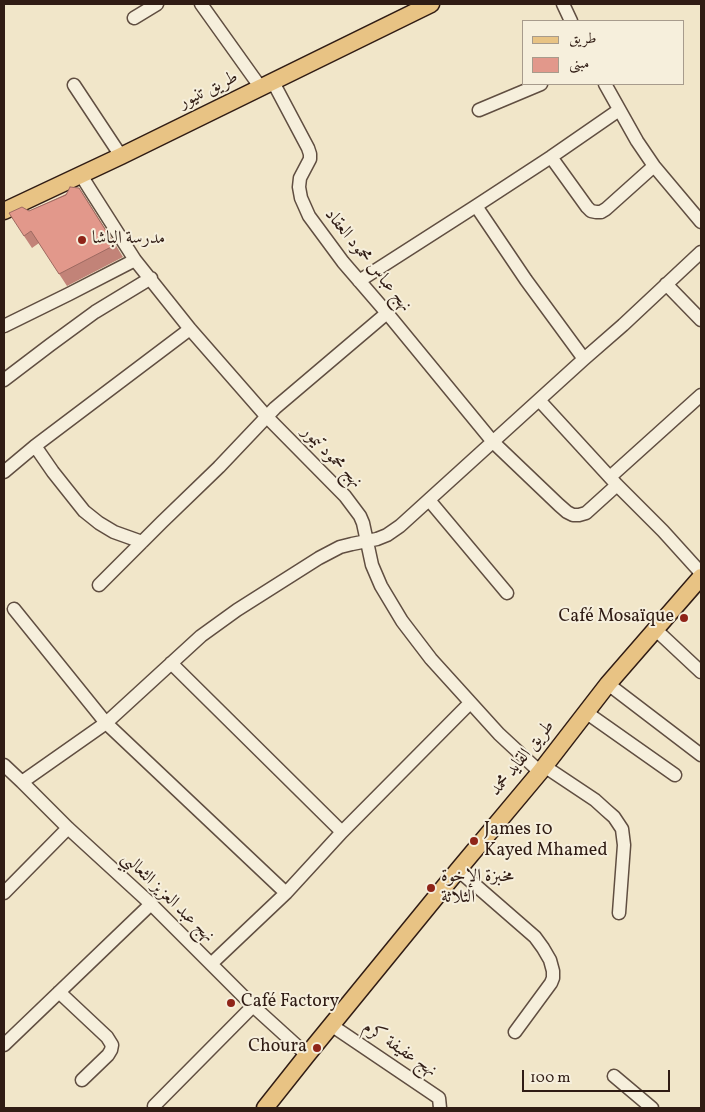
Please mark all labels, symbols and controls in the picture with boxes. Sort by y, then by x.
legend [522,20,685,85]
text: طريق [569,29,596,50]
text: مبنى [569,54,589,75]
street label: طريق تنيور [176,67,242,115]
street label: نهج عباس محمود العقاد [319,205,415,317]
place label: مدرسة الباشا [92,229,165,251]
marker: مدرسة الباشا [76,234,88,246]
street label: نهج محمود تيمور [296,422,366,494]
place label: Café Mosaïque [558,607,674,629]
marker: Café Mosaïque [678,612,690,624]
street label: طريق القايد محمد [486,717,560,801]
place label: James 10 Kayed Mhamed [484,820,608,862]
marker: James 10 Kayed Mhamed [468,835,480,847]
street label: نهج عبد العزيز الثعالبي [116,848,218,948]
place label: مخبزة الإخوة الثلاثة [441,867,514,910]
marker: مخبزة الإخوة الثلاثة [425,882,437,894]
place label: Café Factory [241,992,339,1014]
marker: Café Factory [225,997,237,1009]
street label: نهج عفيفة كرم [358,1017,440,1083]
place label: Choura [248,1037,307,1059]
marker: Choura [311,1042,323,1054]
scale bar [525,1060,672,1092]
text: 100 m [530,1068,570,1089]

